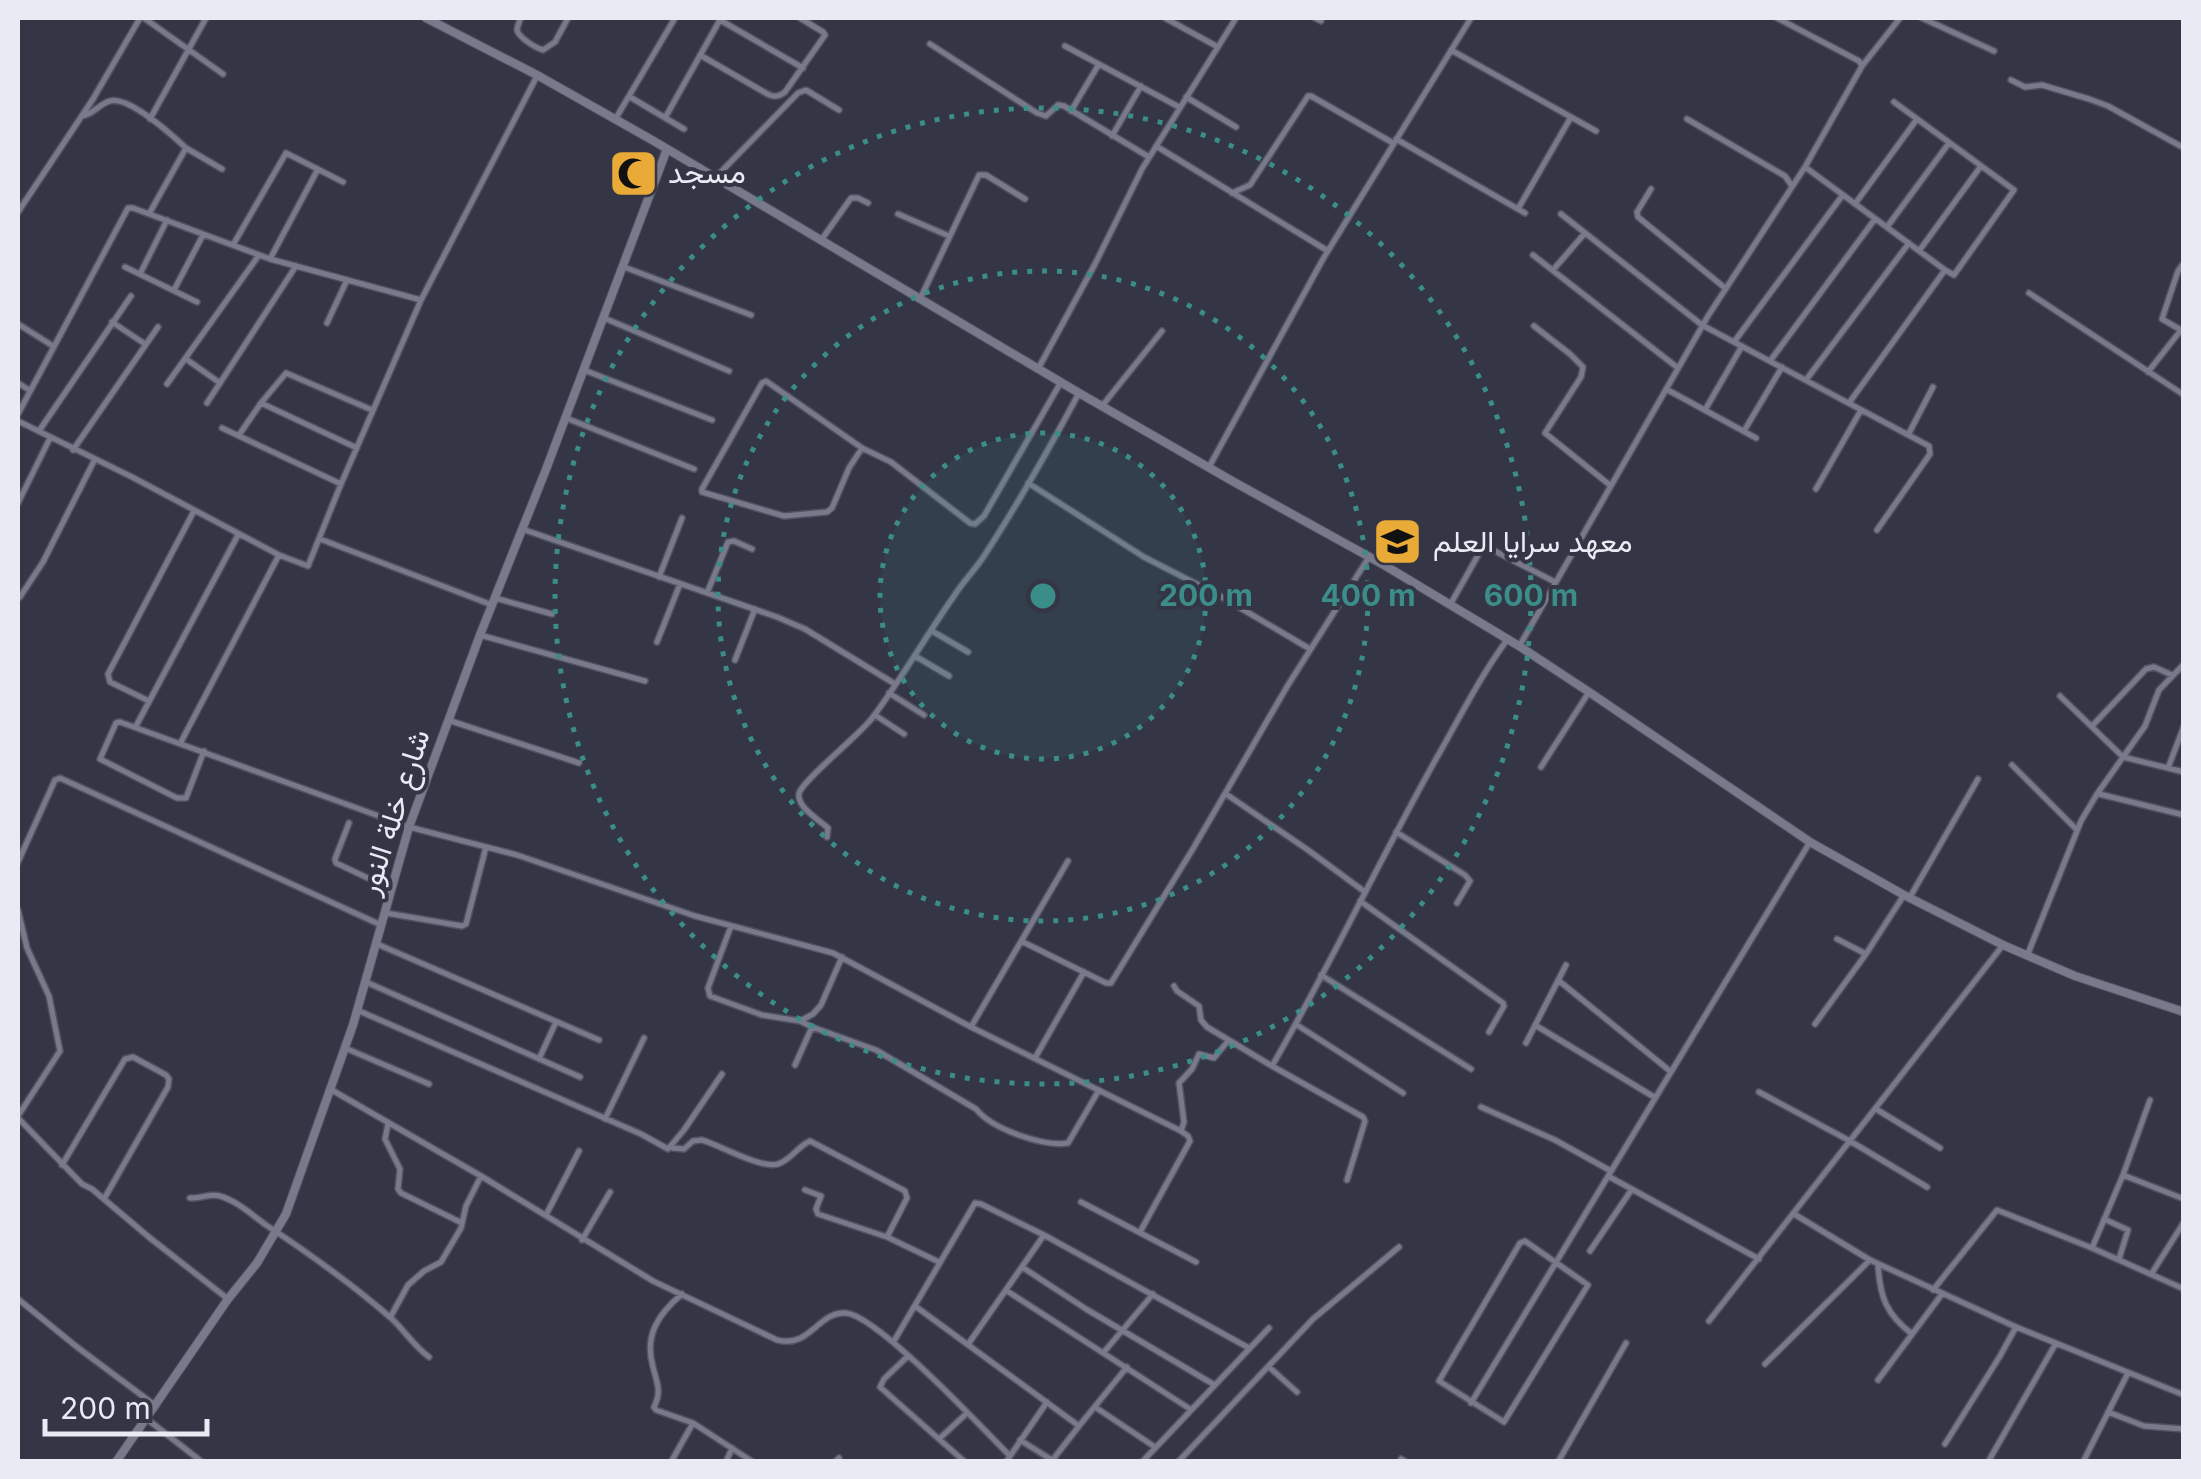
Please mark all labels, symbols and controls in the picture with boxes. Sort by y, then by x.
mosque icon: مسجد [607,147,659,199]
place label: مسجد [668,154,746,190]
school or university icon: معهد سرايا العلم [1372,516,1424,568]
place label: معهد سرايا العلم [1433,523,1633,561]
text: 200 m [1159,577,1253,613]
text: 400 m [1320,577,1416,613]
text: 600 m [1484,577,1578,613]
centre of rings [1025,578,1061,614]
street label: شارع خلة النور [349,724,440,901]
scale bar [45,1374,208,1436]
text: 200 m [60,1390,151,1426]

